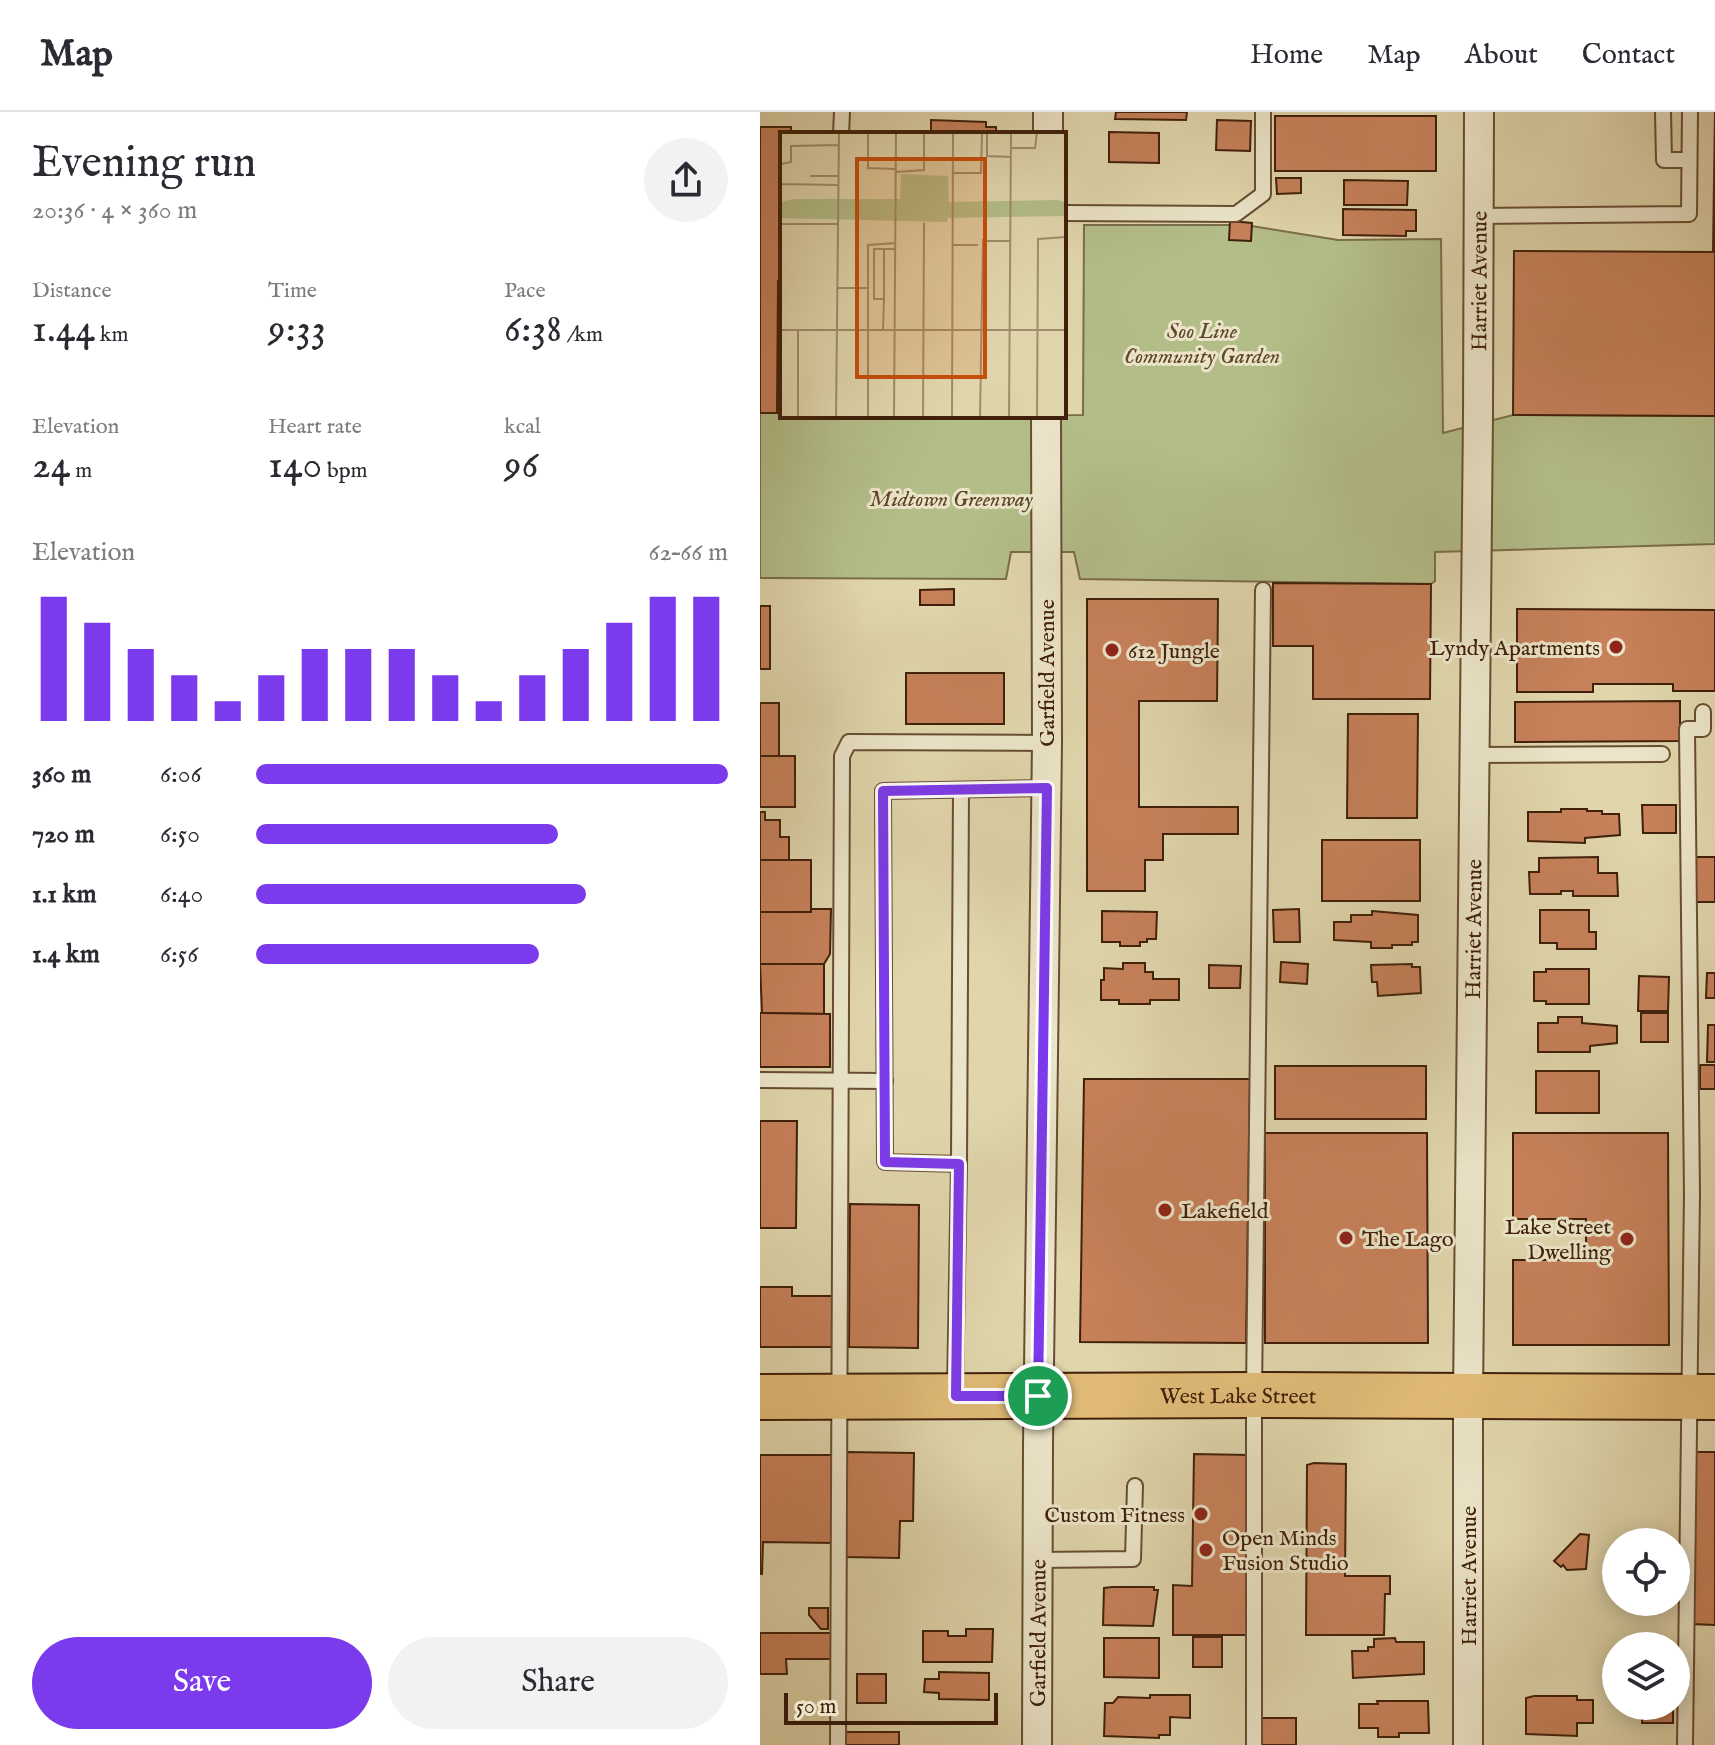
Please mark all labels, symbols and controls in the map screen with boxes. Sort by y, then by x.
text: Map [40,31,113,79]
text: Home [1250,38,1323,73]
text: Map [1367,38,1421,73]
text: About [1465,38,1538,73]
text: Contact [1582,38,1675,73]
inset map [780,132,1066,418]
text: Evening run [32,136,256,192]
button: share [644,138,728,222]
text: 20:36 · 4 × 360 m [32,194,197,227]
street label: Harriet Avenue [1466,211,1495,351]
text: Distance [32,277,112,305]
text: Time [268,277,317,305]
text: Pace [504,277,546,305]
text: 1.44 [32,305,95,356]
text: 9:33 [268,305,326,356]
text: 6:38 [504,305,562,356]
park label: Soo Line Community Garden [1124,318,1280,371]
text: km [95,321,129,349]
text: /km [562,321,603,349]
text: Elevation [32,413,119,441]
text: Heart rate [268,413,362,441]
text: kcal [504,413,541,441]
text: 24 [32,441,70,492]
text: 140 [268,441,322,492]
text: 96 [504,441,538,492]
text: m [70,457,92,485]
text: bpm [322,457,368,485]
park label: Midtown Greenway [869,486,1033,514]
text: Elevation [32,536,135,569]
text: 62–66 m [648,536,728,569]
street label: Garfield Avenue [1034,599,1062,747]
place label: Lyndy Apartments [1429,635,1600,663]
place label: 612 Jungle [1128,638,1220,666]
marker: Lyndy Apartments [1607,638,1625,656]
marker: 612 Jungle [1103,641,1121,659]
text: 360 m [32,758,91,791]
text: 6:06 [160,758,202,791]
text: 720 m [32,818,95,851]
text: 6:50 [160,818,200,851]
street label: Harriet Avenue [1460,859,1489,999]
text: 1.1 km [32,878,97,911]
text: 6:40 [160,878,203,911]
text: 1.4 km [32,938,100,971]
text: 6:56 [160,938,198,971]
place label: Lakefield [1181,1198,1269,1226]
marker: Lakefield [1156,1201,1174,1219]
place label: Lake Street Dwelling [1505,1214,1612,1267]
place label: The Lago [1362,1226,1454,1254]
marker: The Lago [1337,1229,1355,1247]
marker: Lake Street Dwelling [1618,1230,1636,1248]
pin [1004,1362,1072,1430]
icon: arrive [1016,1374,1060,1418]
street label: West Lake Street [1160,1383,1317,1411]
place label: Custom Fitness [1044,1502,1185,1530]
marker: Custom Fitness [1192,1505,1210,1523]
street label: Harriet Avenue [1456,1506,1484,1646]
place label: Open Minds Fusion Studio [1222,1525,1349,1578]
map controls [1602,1528,1690,1720]
button: locate [1602,1528,1690,1616]
marker: Open Minds Fusion Studio [1197,1541,1215,1559]
street label: Garfield Avenue [1025,1559,1054,1707]
button: layers [1602,1632,1690,1720]
button: Save [32,1637,372,1729]
button: Share [388,1637,728,1729]
scale bar [784,1689,998,1725]
text: 50 m [796,1693,837,1721]

